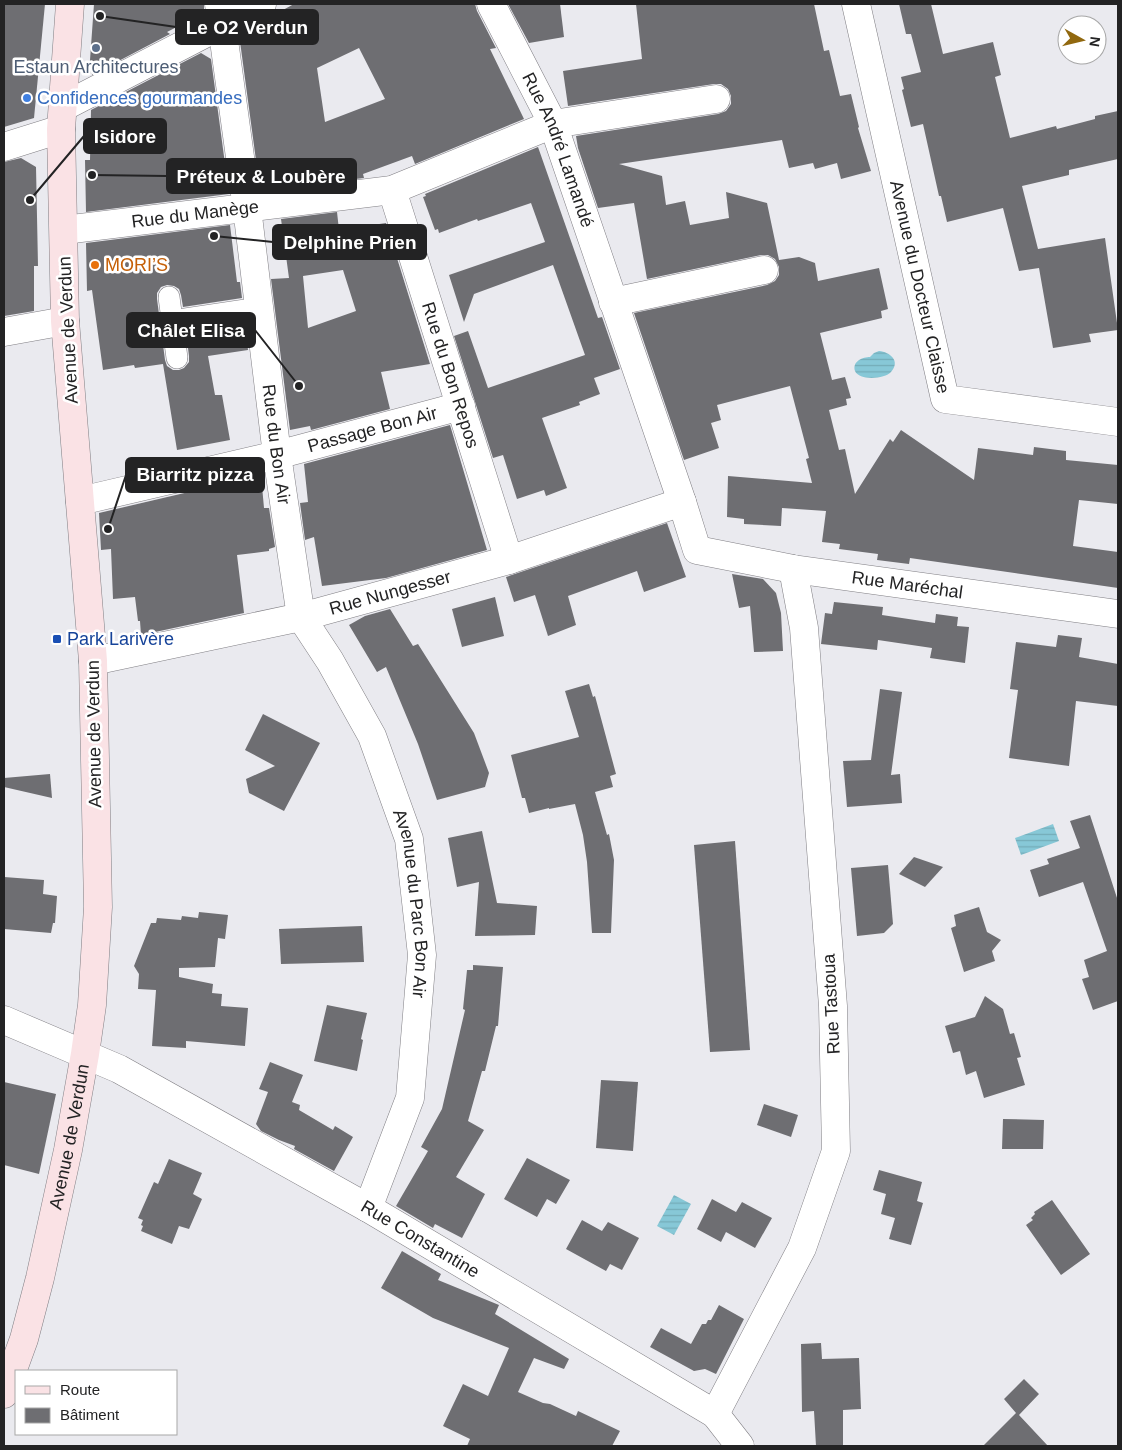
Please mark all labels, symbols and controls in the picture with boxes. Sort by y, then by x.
callout: Le O2 Verdun [176,10,318,44]
north arrow [1057,15,1107,65]
text: Le O2 Verdun [186,17,308,38]
text: N [1086,36,1104,48]
marker: Estaun Architectures [90,42,102,54]
place label: Estaun Architectures [13,57,179,77]
street label: Rue André Lamandé [518,69,598,230]
place label: Confidences gourmandes [37,88,242,108]
marker: Confidences gourmandes [21,92,33,104]
callout: Isidore [84,119,166,153]
text: Isidore [94,126,156,147]
callout: Préteux & Loubère [167,159,356,193]
text: Préteux & Loubère [177,166,345,187]
street label: Avenue du Docteur Claisse [886,178,953,395]
street label: Rue du Manège [130,196,260,232]
callout: Delphine Prien [273,225,426,259]
text: Delphine Prien [283,232,417,253]
place label: MORI’S [105,255,168,275]
street label: Avenue de Verdun [54,256,82,404]
marker: MORI’S [89,259,101,271]
street label: Rue du Bon Repos [418,299,483,451]
callout: Châlet Elisa [127,313,255,347]
text: Châlet Elisa [137,320,245,341]
street label: Rue du Bon Air [258,383,294,506]
street label: Passage Bon Air [305,403,439,456]
callout: Biarritz pizza [126,458,264,492]
text: Biarritz pizza [136,464,254,485]
street label: Rue Nungesser [327,566,453,619]
street label: Rue Maréchal [850,567,964,602]
place label: Park Larivère [67,629,174,649]
marker: Park Larivère [51,633,63,645]
street label: Avenue de Verdun [83,660,105,808]
street label: Avenue du Parc Bon Air [389,806,432,999]
street label: Rue Tastoua [818,952,844,1055]
street label: Avenue de Verdun [45,1062,93,1211]
street label: Rue Constantine [358,1196,483,1282]
legend [15,1370,178,1435]
text: Route [60,1381,100,1398]
text: Bâtiment [60,1406,120,1423]

